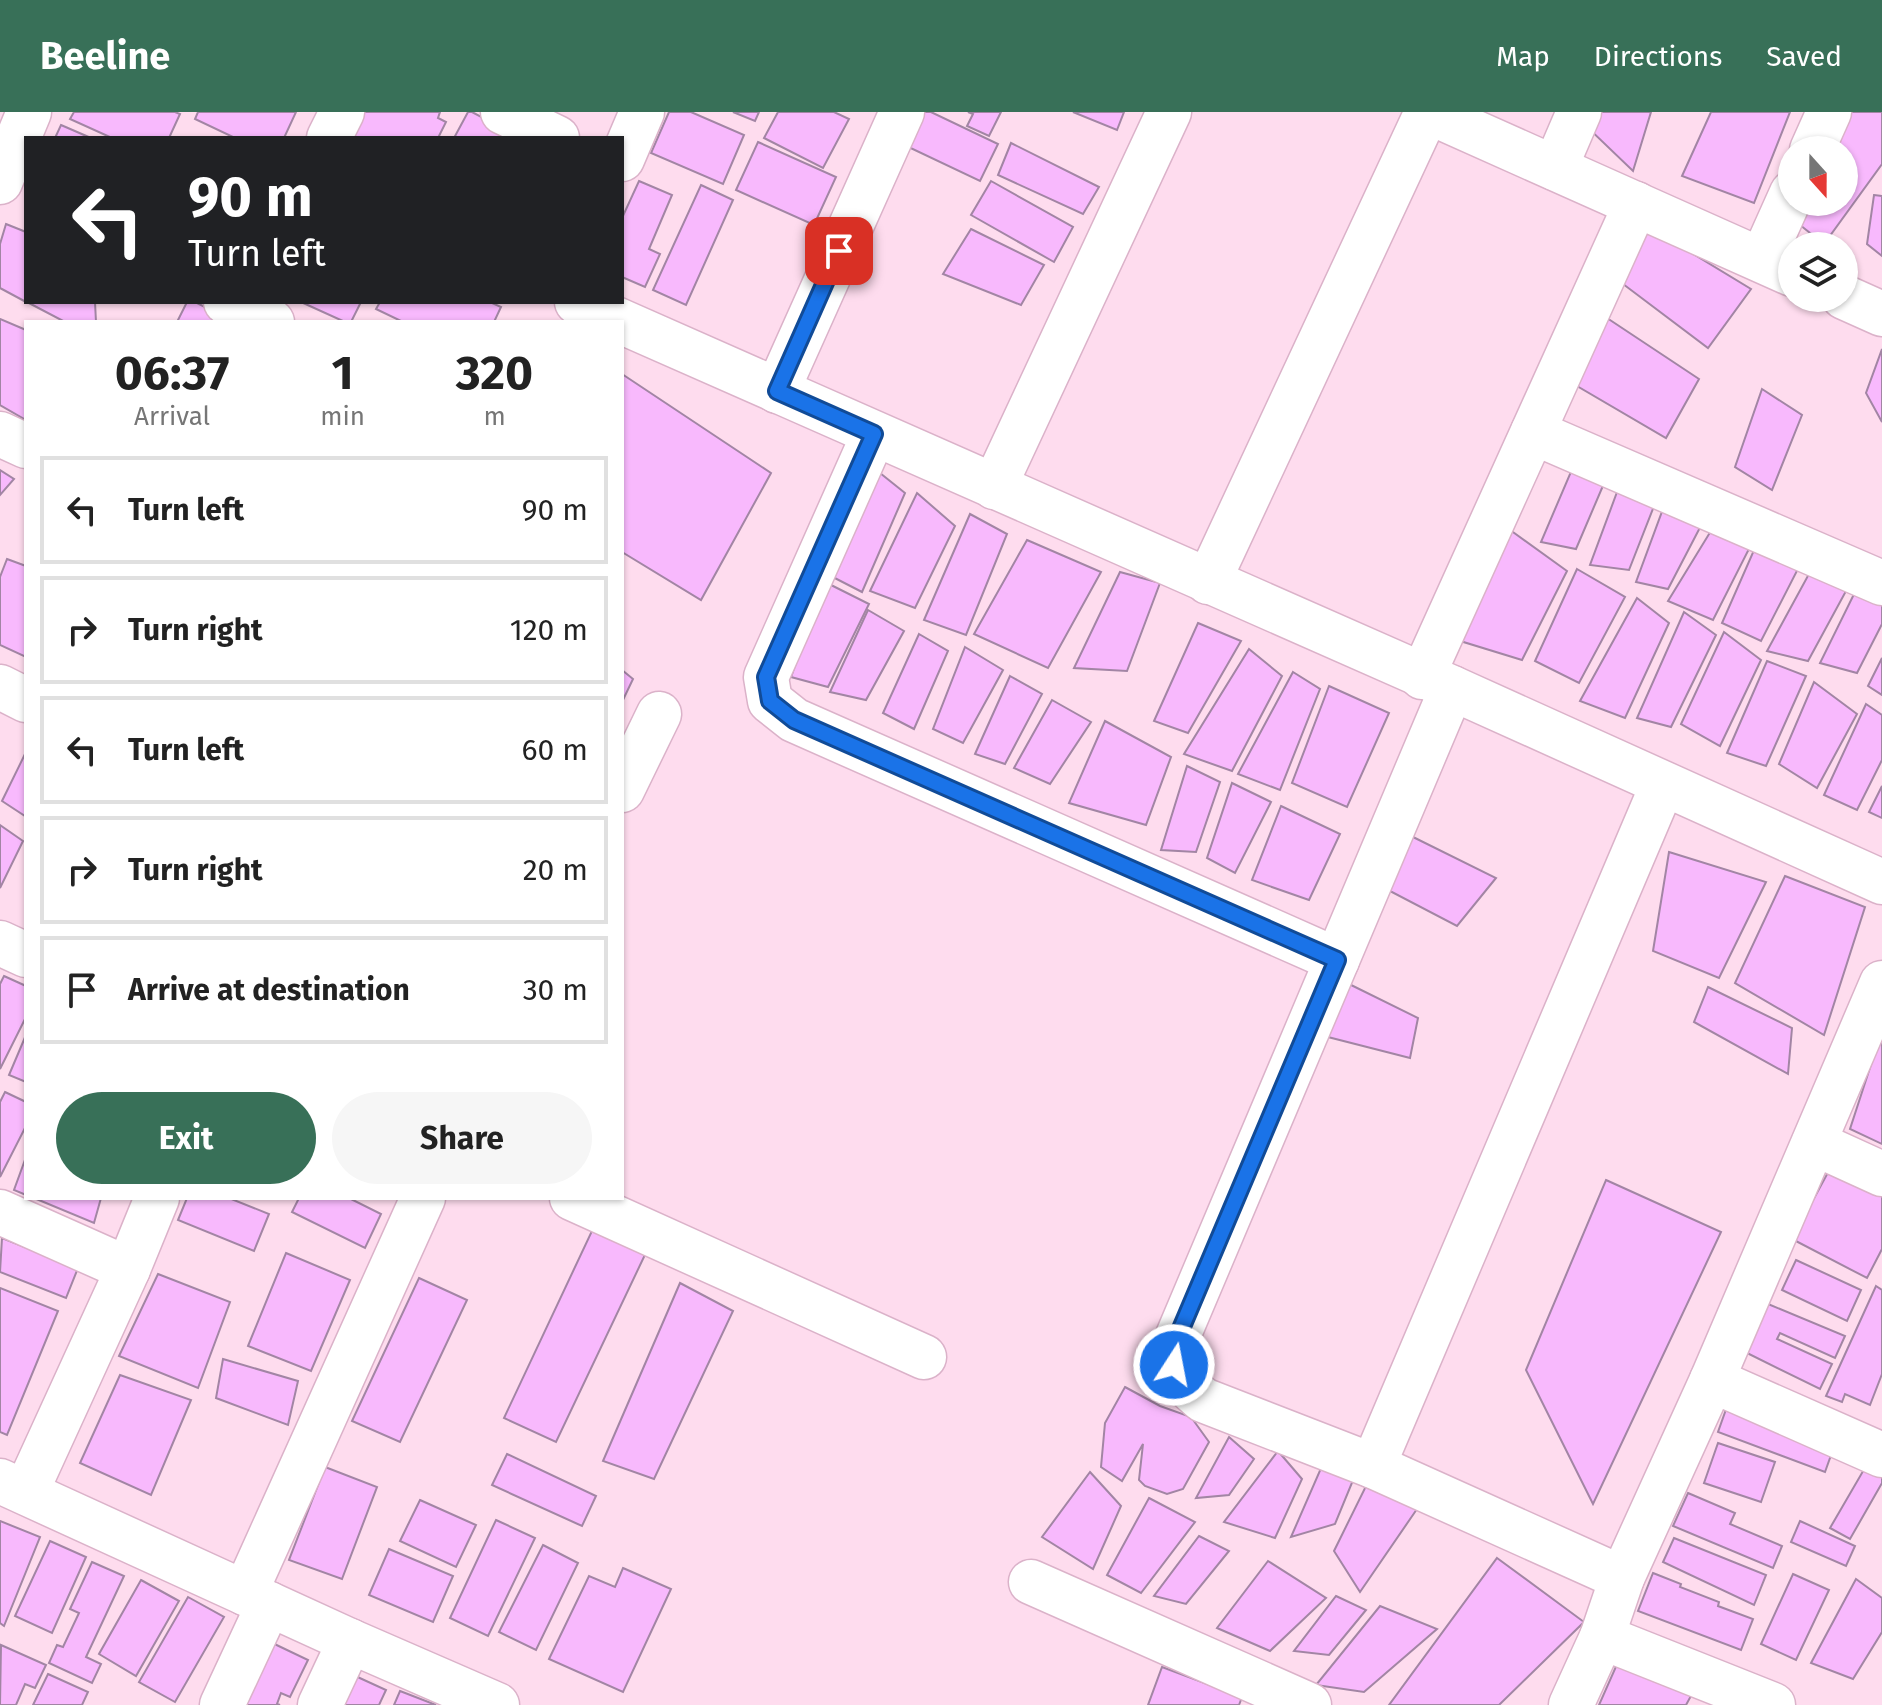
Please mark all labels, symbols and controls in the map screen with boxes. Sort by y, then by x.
text: Beeline [40,33,170,79]
text: Map [1496,40,1550,73]
text: Directions [1594,40,1722,73]
text: Saved [1766,40,1842,73]
north arrow [1778,136,1858,216]
map controls [1778,136,1858,312]
text: 90 m [188,164,313,231]
icon: left [56,168,160,272]
pin [805,217,873,285]
icon: arrive [817,229,861,273]
text: Turn left [188,232,326,276]
button: layers [1778,232,1858,312]
text: 06:37 [115,344,229,402]
text: 1 [331,344,354,402]
text: 320 [456,344,533,402]
text: Arrival [134,401,210,432]
text: min [320,401,365,432]
text: m [483,401,506,432]
icon: left [60,488,104,532]
text: Turn left [128,492,244,528]
text: 90 m [522,492,588,528]
icon: right [60,608,104,652]
text: Turn right [128,612,263,648]
text: 120 m [510,612,588,648]
icon: left [60,728,104,772]
text: Turn left [128,732,244,768]
text: 60 m [522,732,588,768]
icon: right [60,848,104,892]
text: Turn right [128,852,263,888]
text: 20 m [523,852,588,888]
icon: arrive [60,968,104,1012]
text: Arrive at destination [128,972,410,1008]
text: 30 m [523,972,588,1008]
button: Exit [56,1092,316,1184]
button: Share [332,1092,592,1184]
position arrow [1132,1323,1216,1407]

